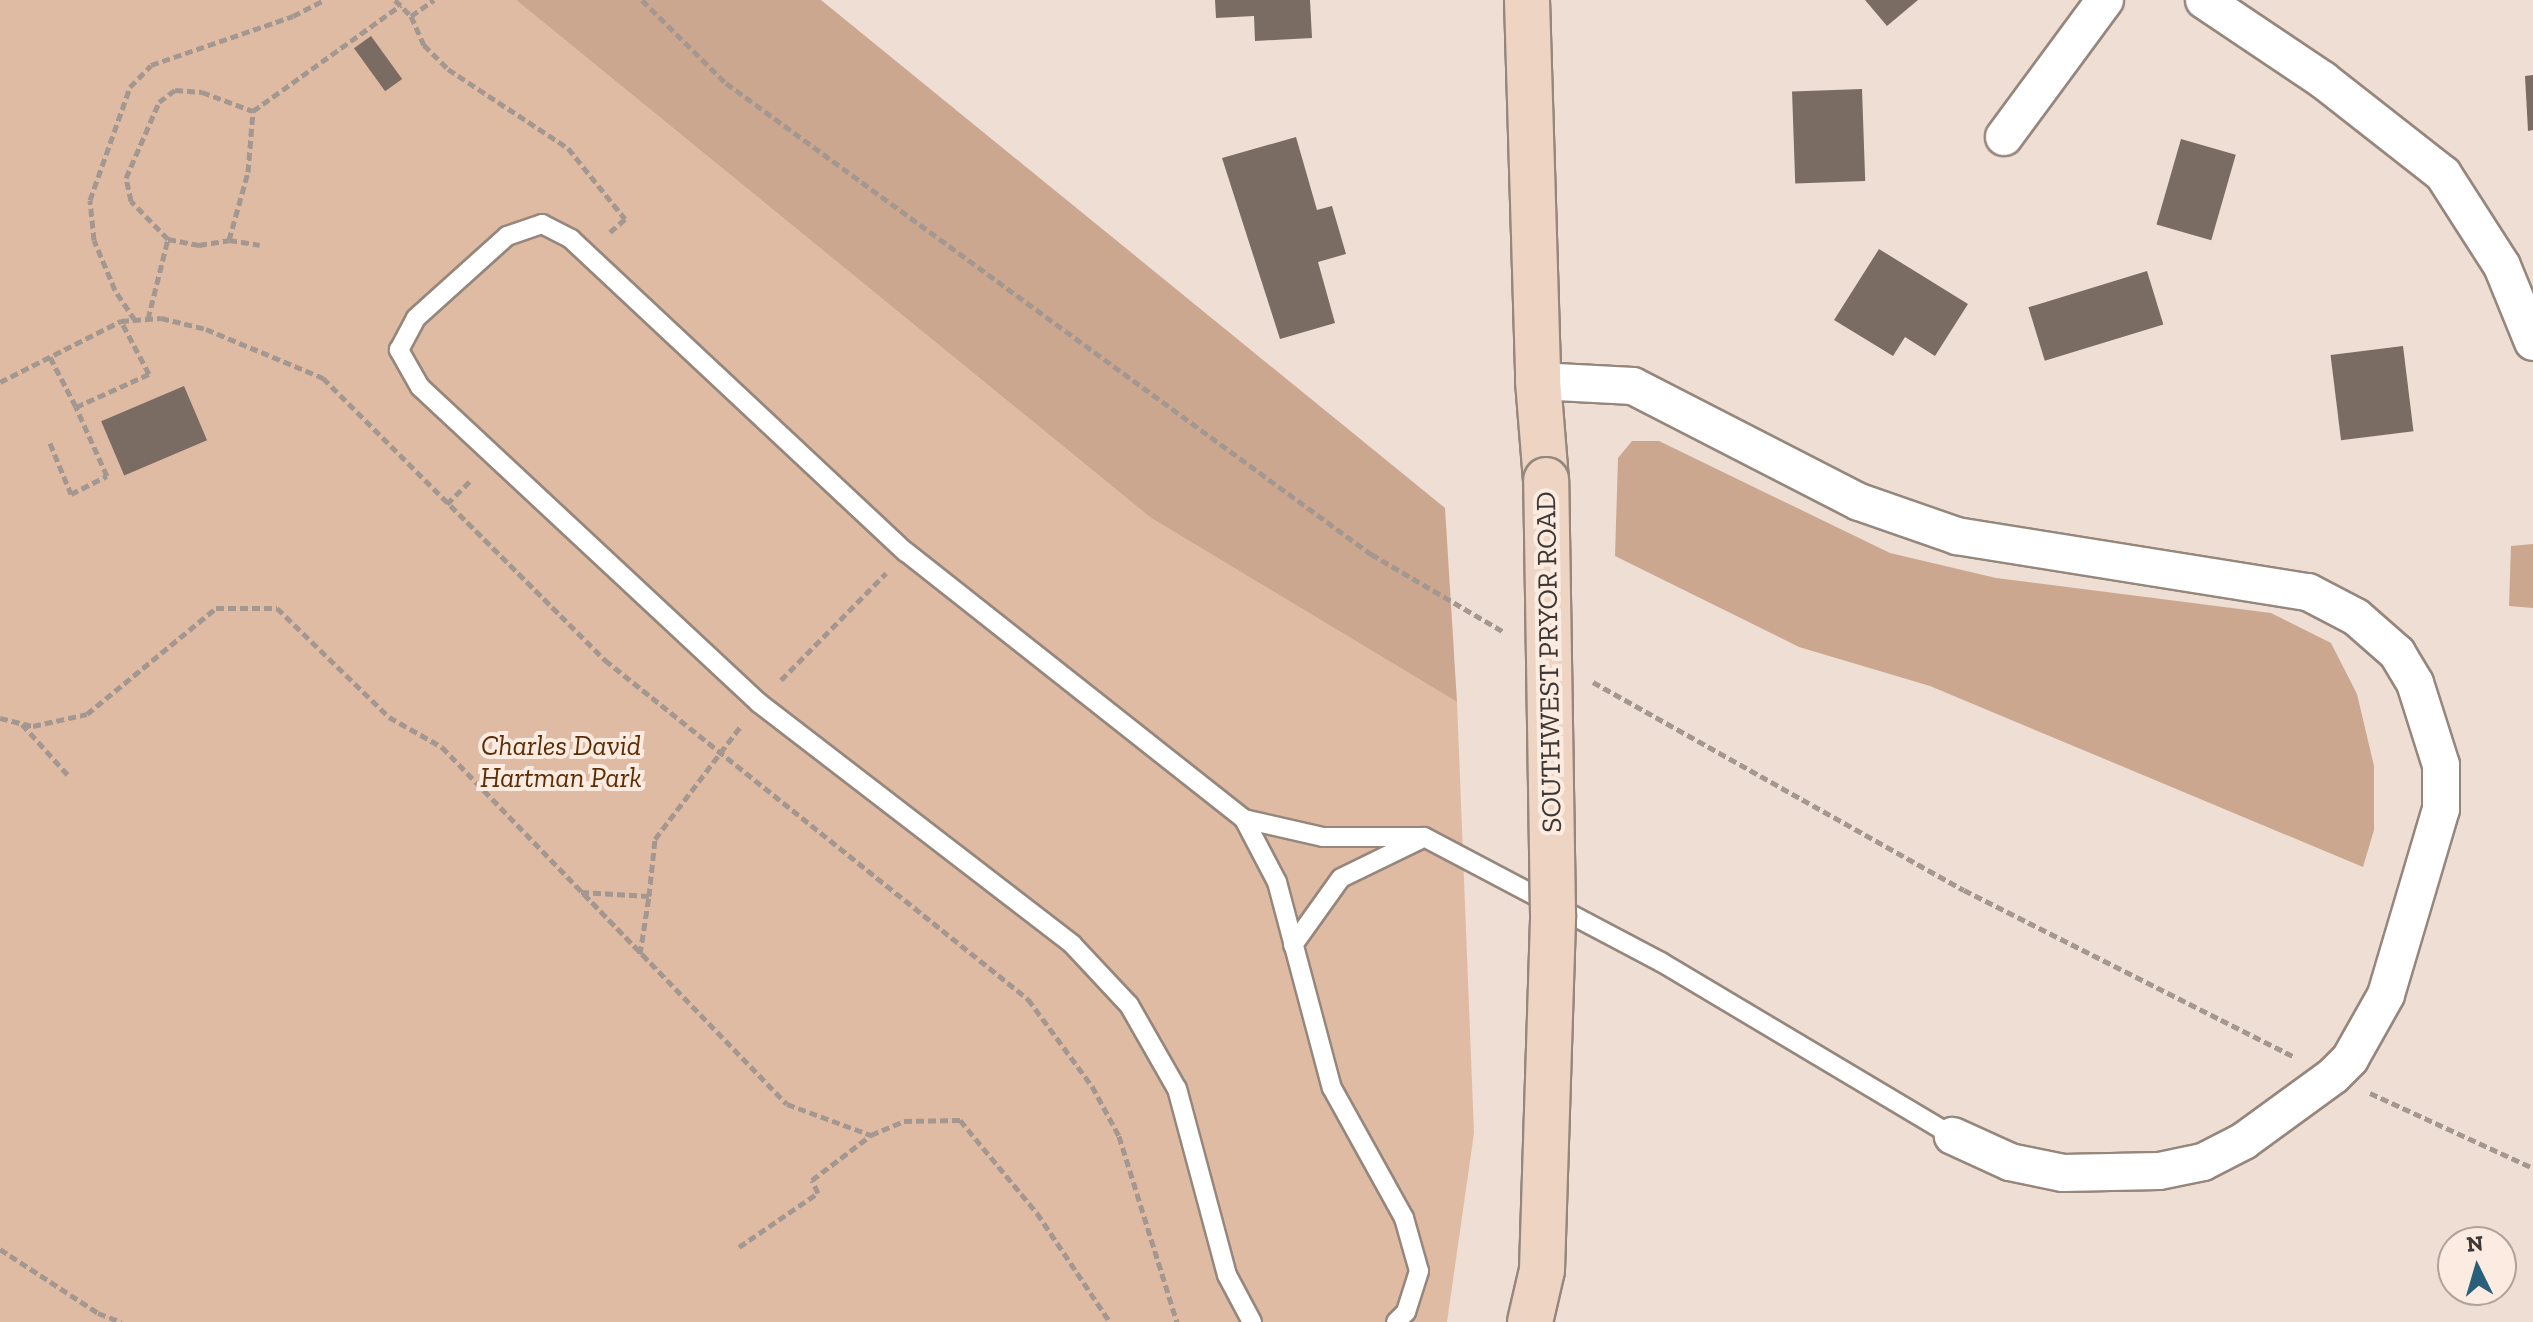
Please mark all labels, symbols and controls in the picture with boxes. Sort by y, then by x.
street label: SOUTHWEST PRYOR ROAD [1529,491,1569,833]
park label: Charles David Hartman Park [480,729,642,795]
north arrow [2437,1226,2517,1306]
text: N [2466,1229,2485,1258]

